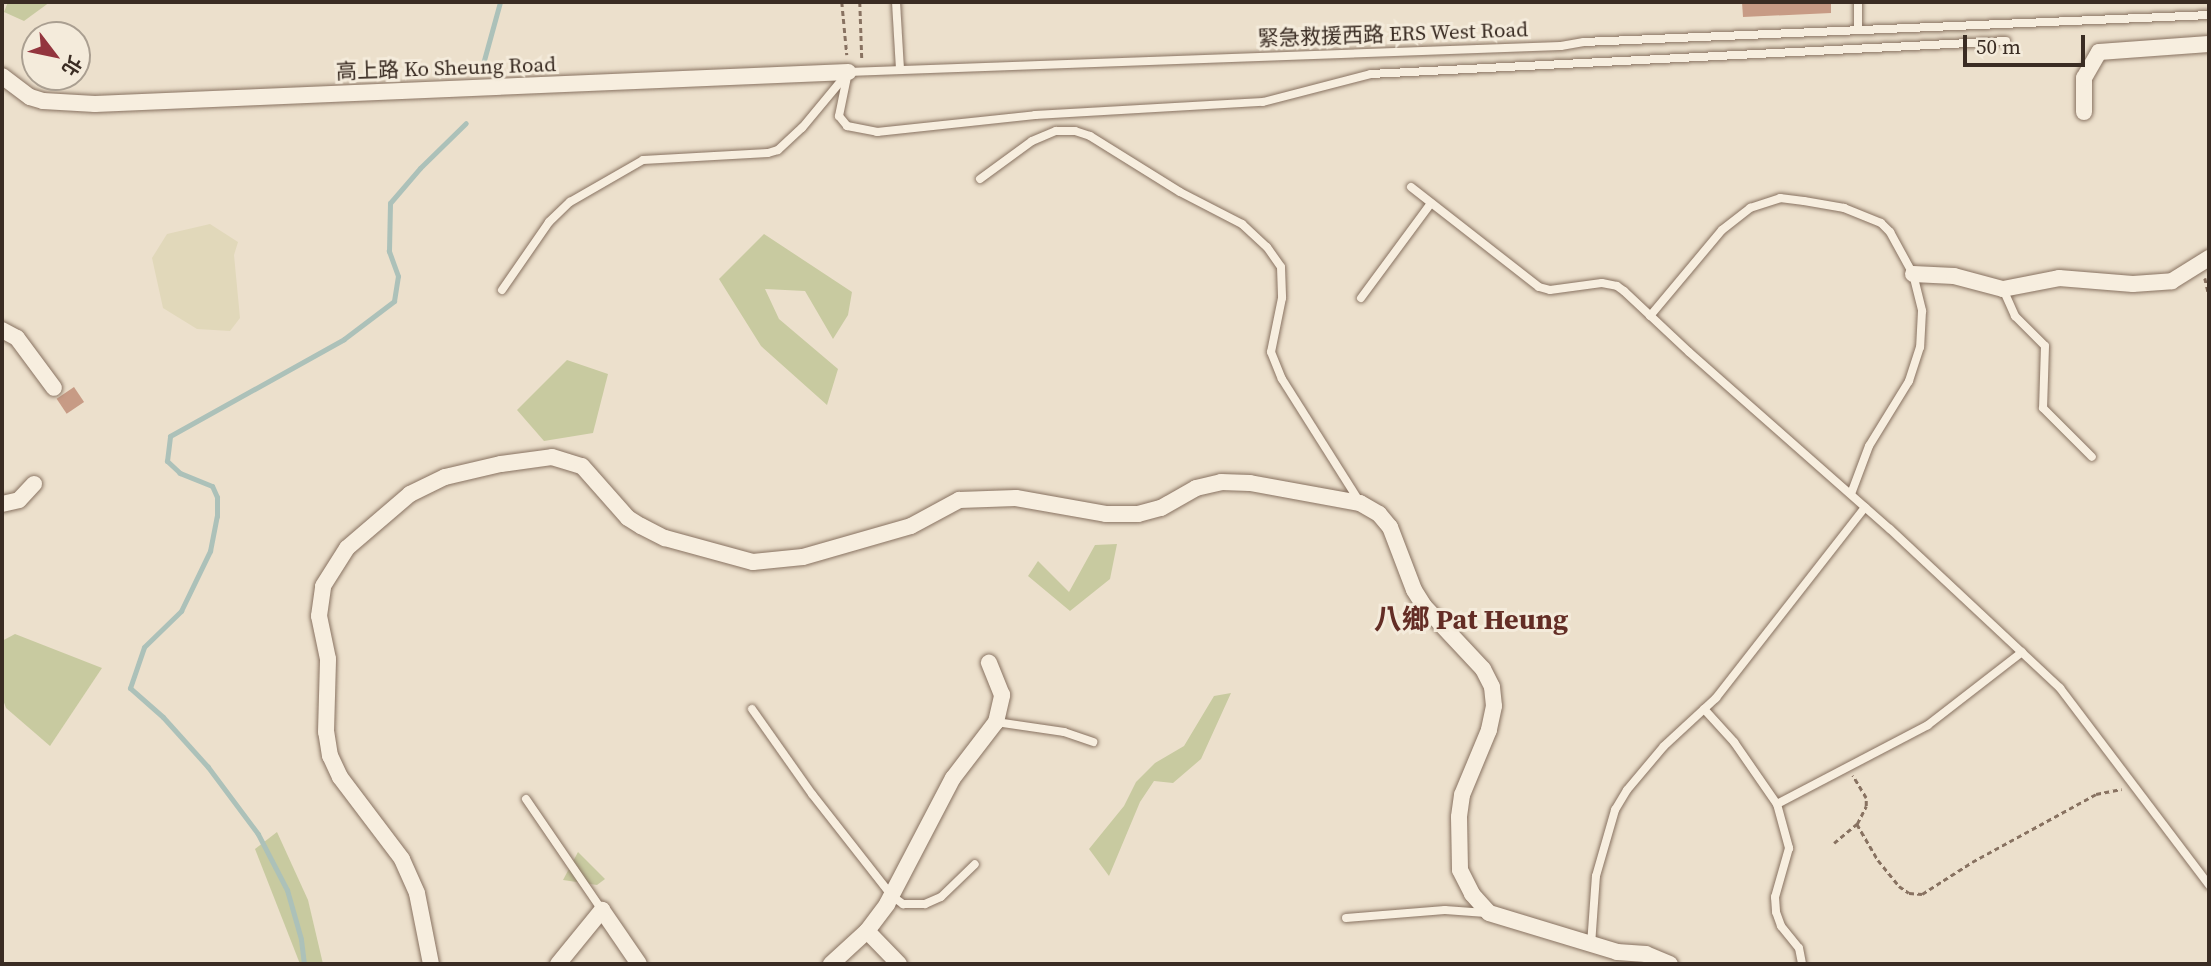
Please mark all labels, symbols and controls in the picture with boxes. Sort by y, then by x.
street label: 緊急救援西路 ERS West Road [1257,17,1529,51]
north arrow [21,21,91,91]
scale bar [1966,21,2088,65]
text: 50 m [1976,32,2021,61]
text: 北 [56,51,88,81]
street label: 高上路 Ko Sheung Road [336,52,556,84]
district label: 八鄉 Pat Heung [1374,602,1568,636]

